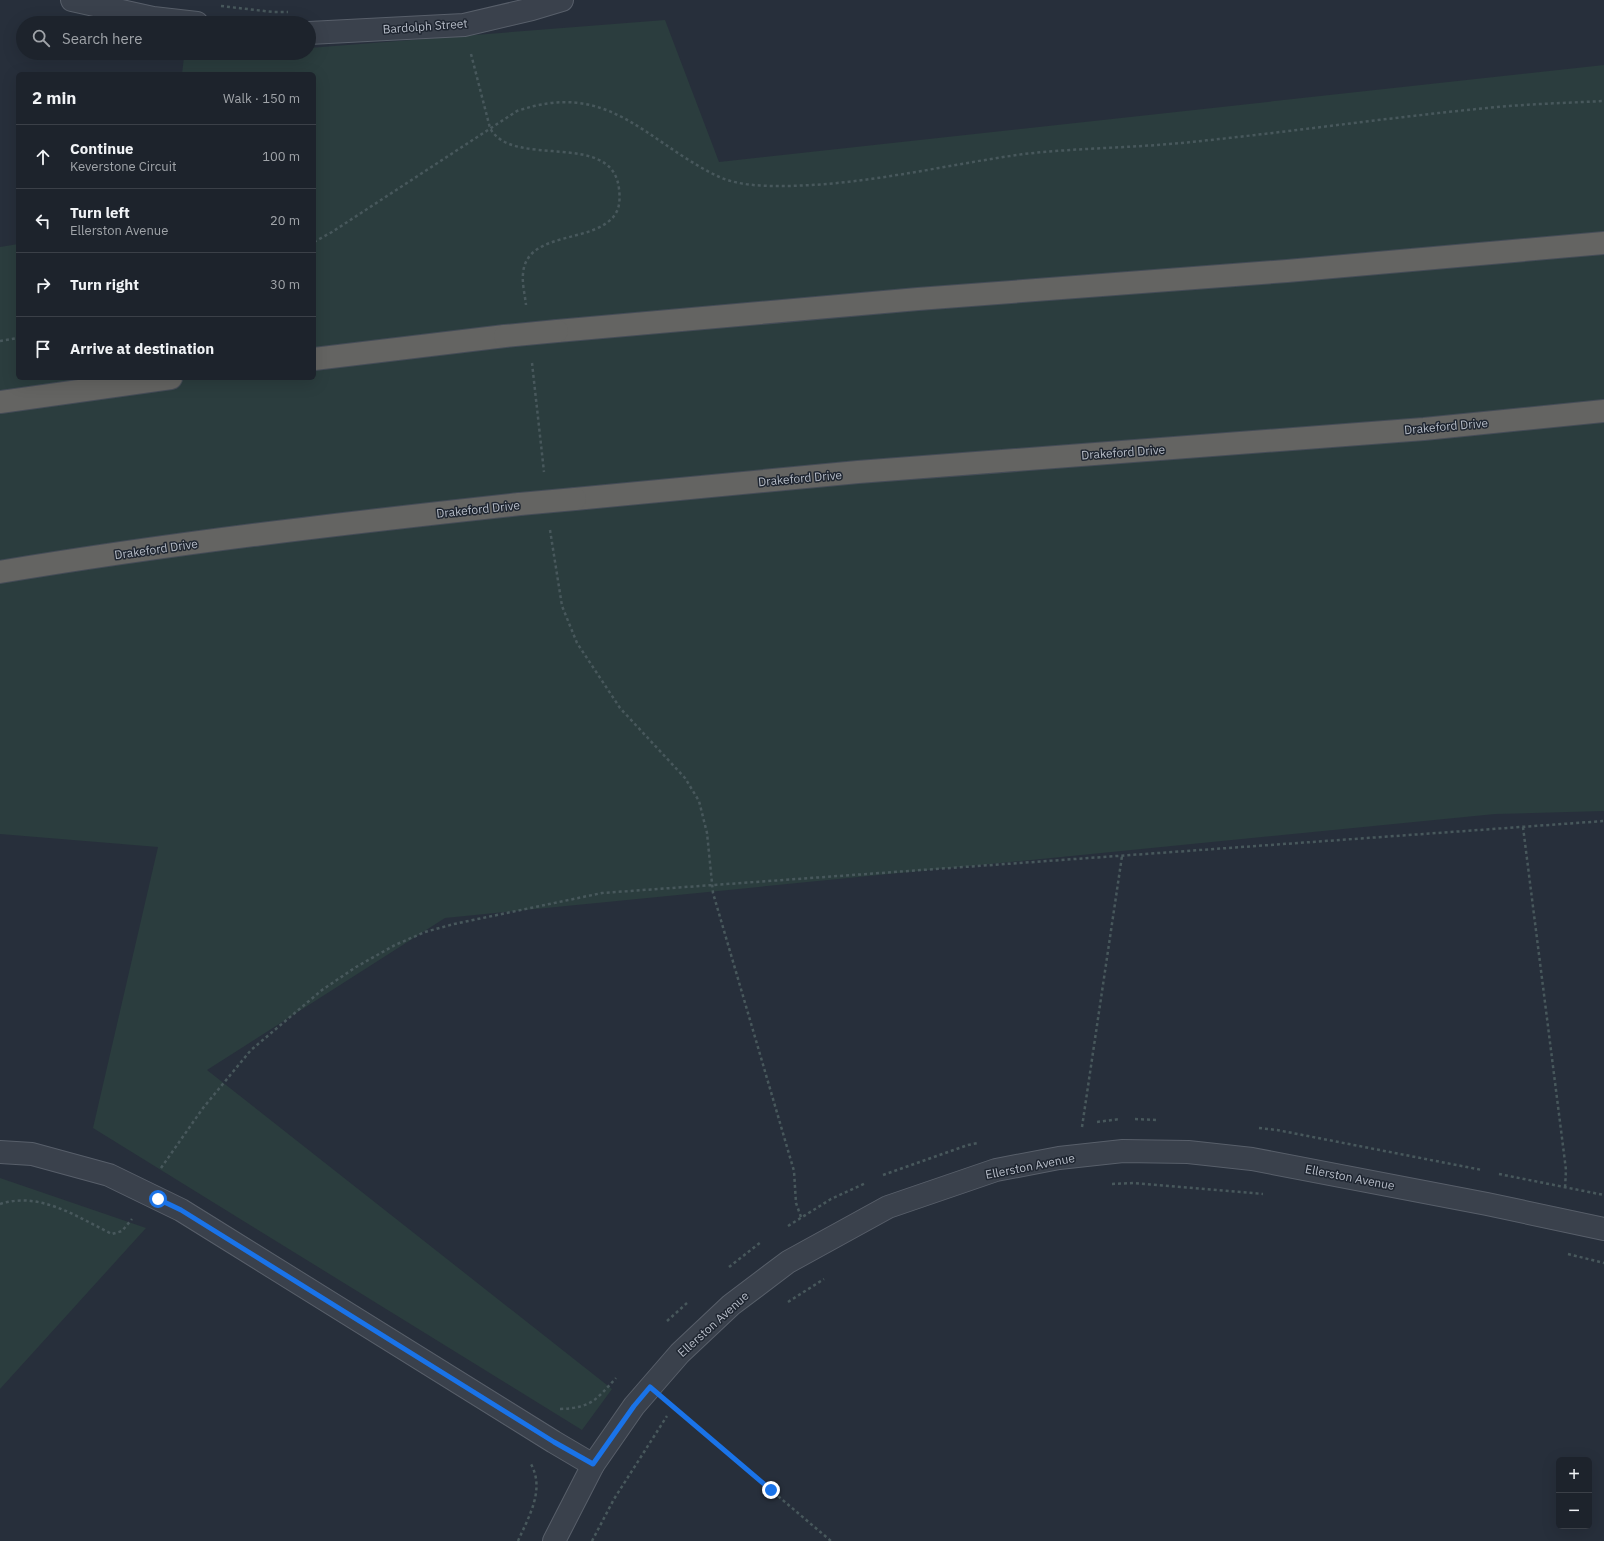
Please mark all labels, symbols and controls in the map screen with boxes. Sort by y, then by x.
search box [16,16,316,60]
street label: Bardolph Street [382,16,468,36]
icon: search [30,27,52,49]
text: Search here [62,29,142,48]
text: 2 min [32,87,76,109]
text: Walk · 150 m [223,90,300,107]
text: Continue [70,139,134,158]
icon: ahead [32,146,54,168]
text: 100 m [262,148,300,165]
text: Keverstone Circuit [70,158,177,175]
text: Turn left [70,203,130,222]
icon: left [32,210,54,232]
text: 20 m [270,212,300,229]
text: Ellerston Avenue [70,222,168,239]
icon: right [32,274,54,296]
text: Turn right [70,275,139,294]
text: 30 m [270,276,300,293]
icon: arrive [32,338,54,360]
text: Arrive at destination [70,339,214,358]
street label: Drakeford Drive [1403,415,1489,437]
street label: Drakeford Drive [1081,442,1166,462]
street label: Drakeford Drive [757,467,843,489]
street label: Drakeford Drive [435,497,521,521]
street label: Drakeford Drive [113,536,199,562]
street label: Ellerston Avenue [984,1150,1076,1182]
street label: Ellerston Avenue [1304,1161,1396,1193]
route start [149,1190,167,1208]
street label: Ellerston Avenue [674,1288,752,1360]
map controls [1556,1457,1592,1529]
button: + [1556,1457,1592,1493]
route end [762,1481,780,1499]
button: − [1556,1493,1592,1529]

